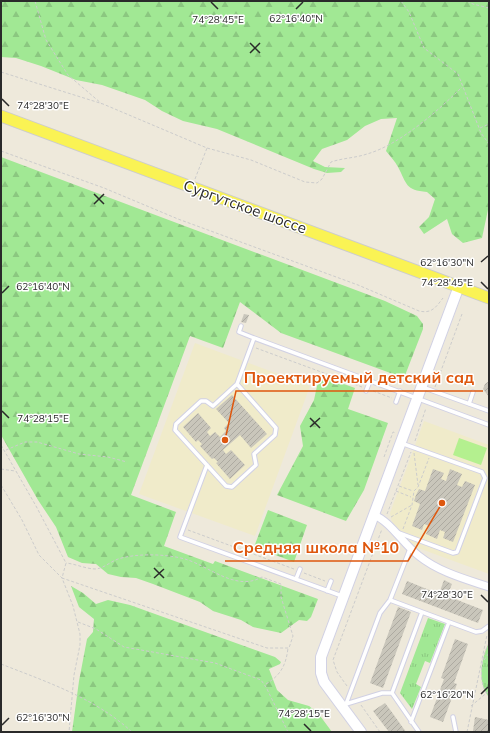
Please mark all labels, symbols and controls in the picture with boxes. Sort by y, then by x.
text: 62°16'40"N [269,12,323,25]
text: 74°28'45"E [192,13,244,26]
text: 74°28'30"E [17,99,69,112]
street label: Сургутское шоссе [181,175,309,238]
text: 62°16'30"N [420,256,474,269]
text: 74°28'45"E [421,276,473,289]
text: 62°16'40"N [16,280,70,293]
callout: Проектируемый детский сад [236,363,483,391]
text: Проектируемый детский сад [244,367,474,387]
text: 74°28'15"E [17,412,69,425]
callout: Средняя школа №10 [225,533,408,561]
text: Средняя школа №10 [233,537,399,557]
text: 74°28'30"E [421,588,473,601]
text: 62°16'20"N [420,688,474,701]
text: 74°28'15"E [278,707,330,720]
text: 62°16'30"N [16,711,70,724]

